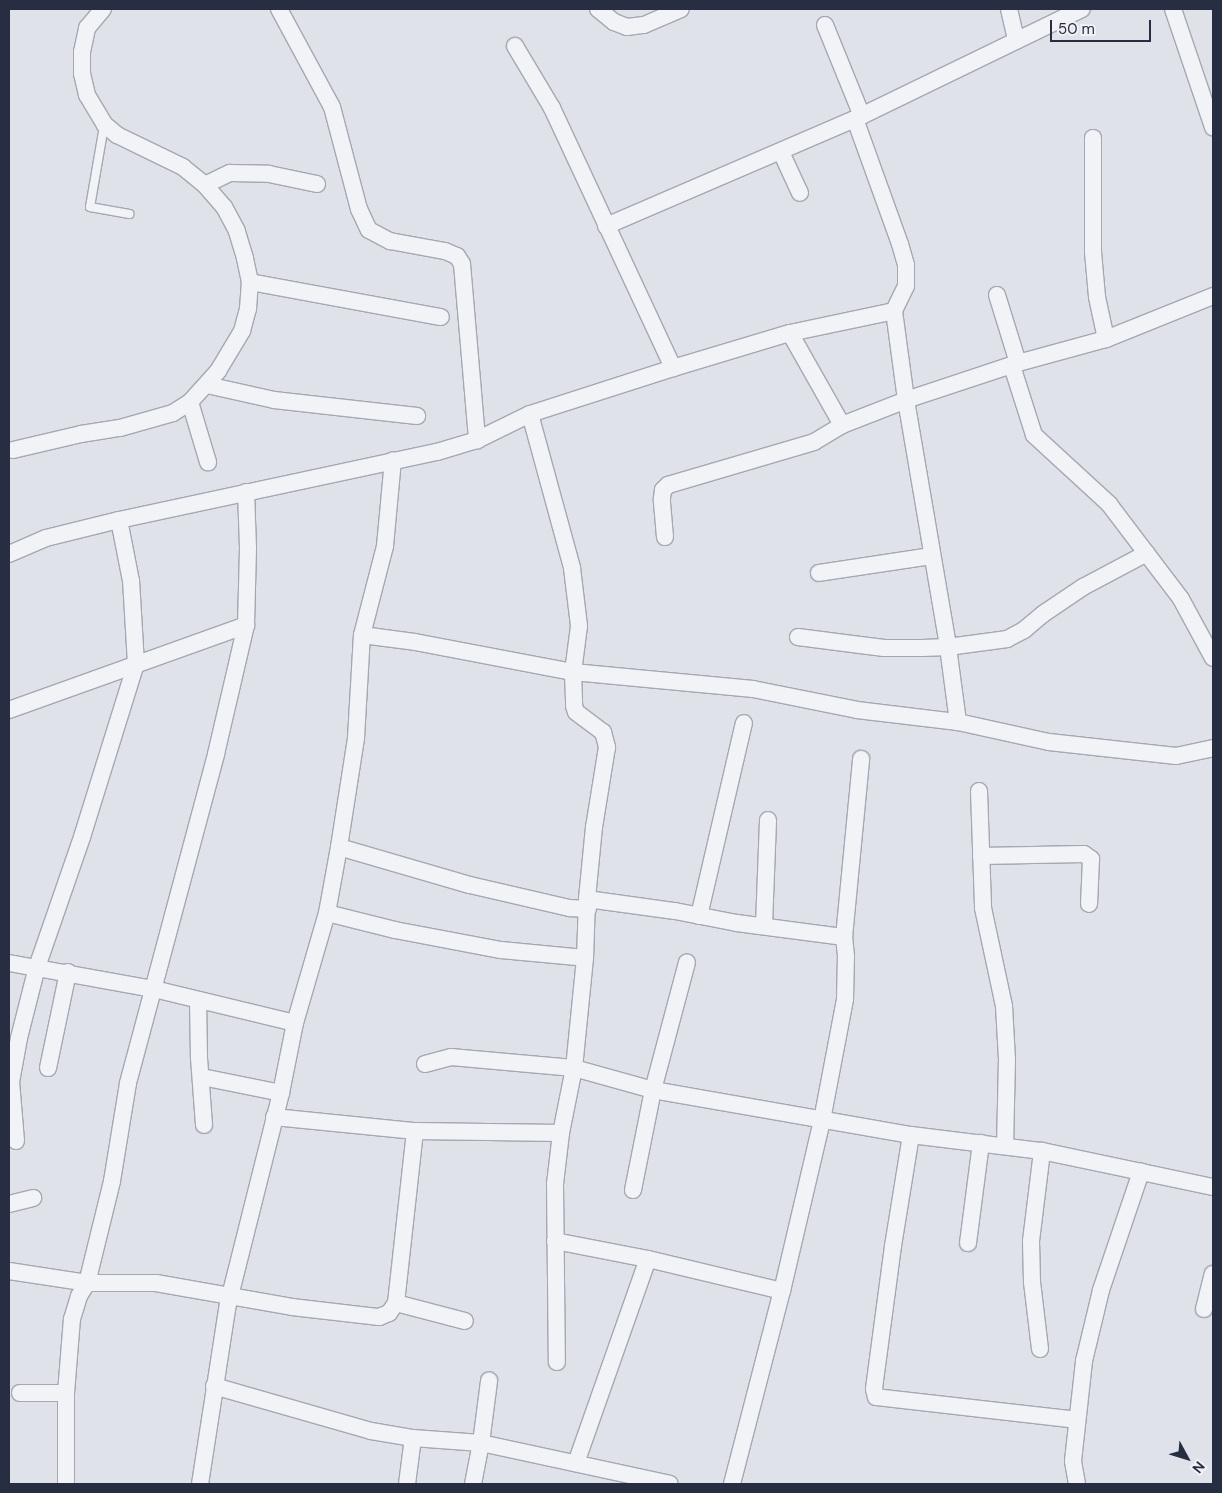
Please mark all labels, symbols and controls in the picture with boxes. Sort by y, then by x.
scale bar [1052,10,1153,42]
text: 50 m [1058,19,1095,39]
north arrow [1162,1433,1212,1483]
text: N [1188,1458,1209,1477]

